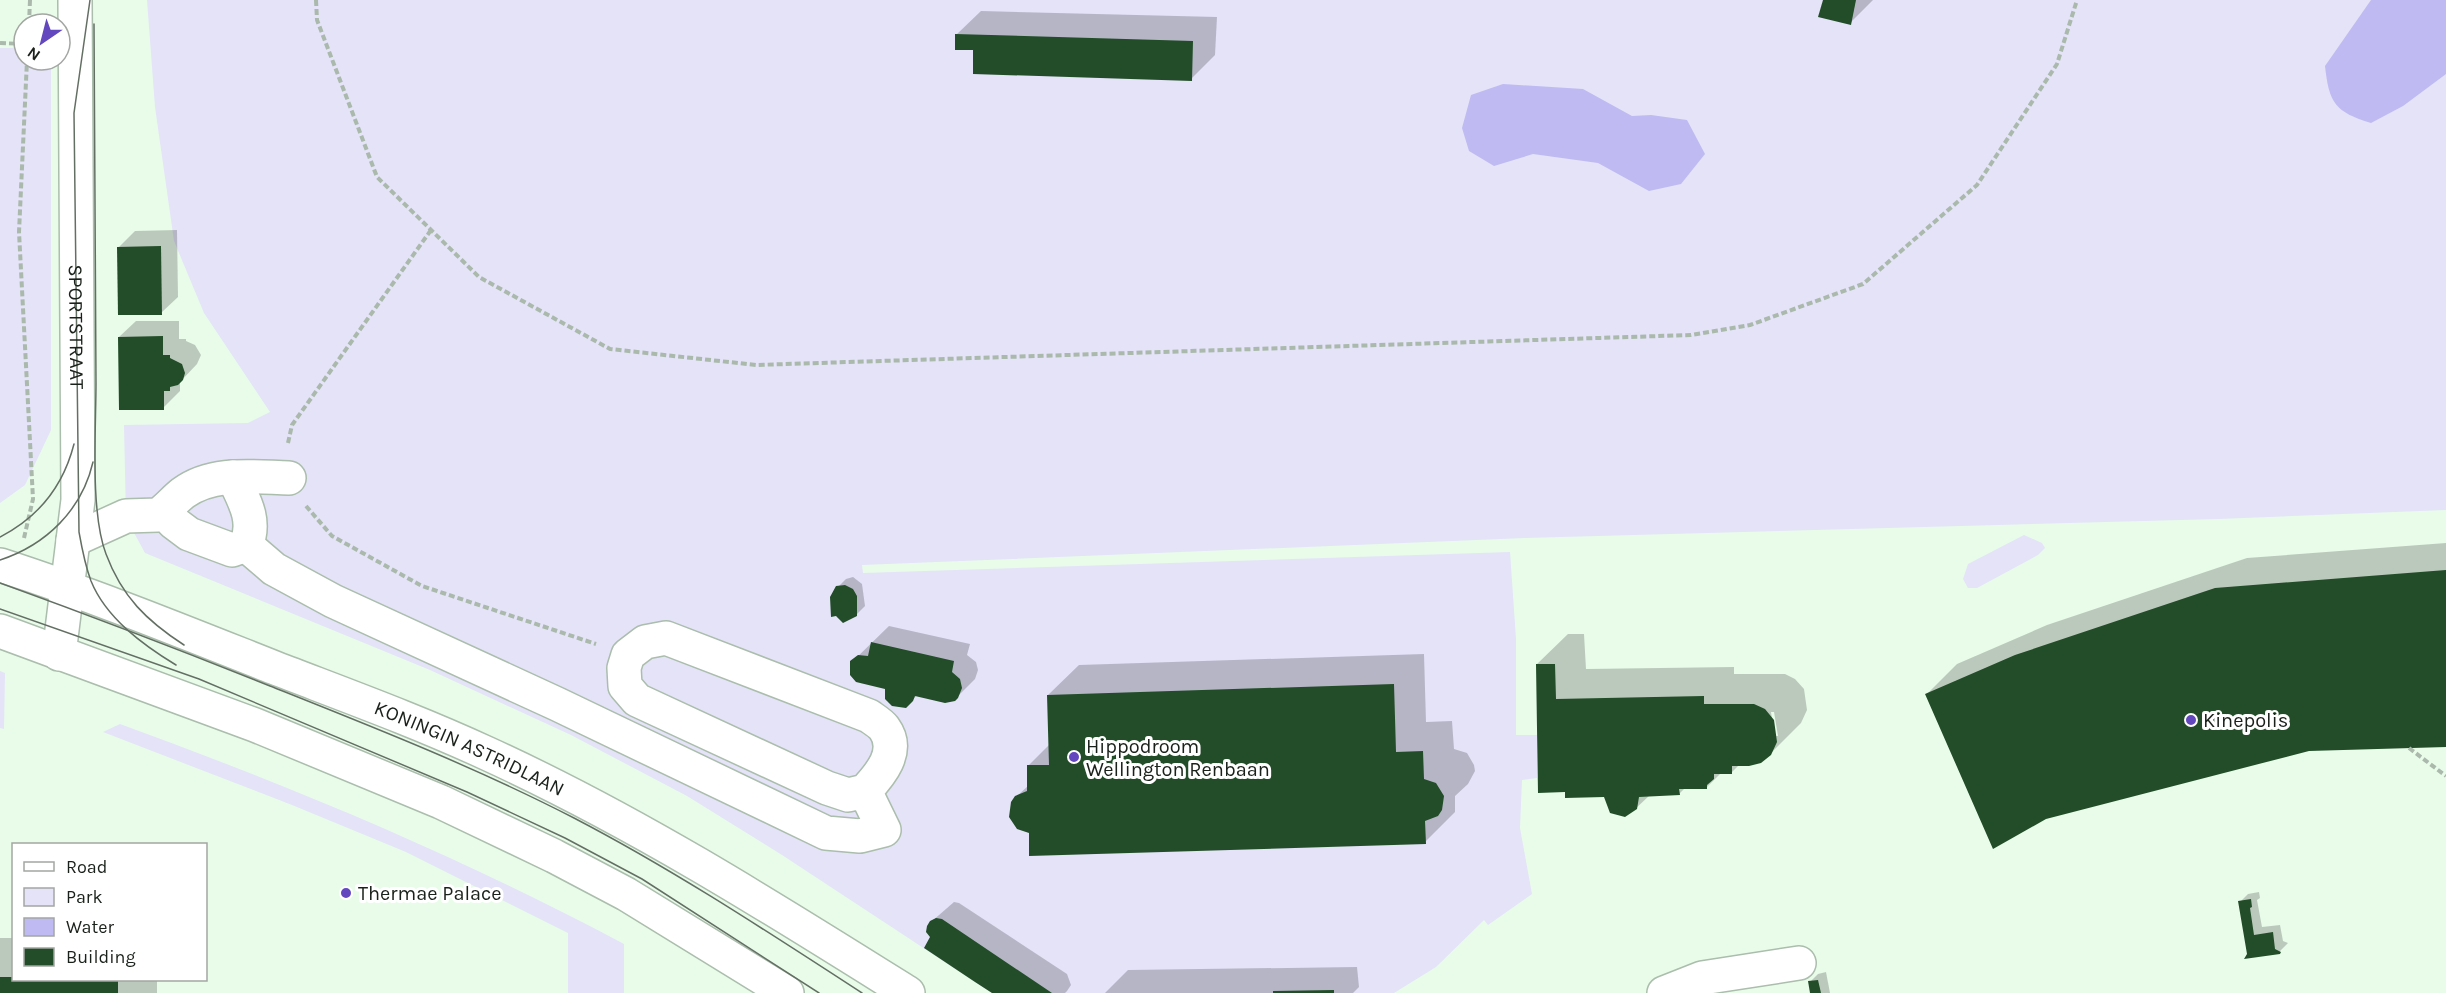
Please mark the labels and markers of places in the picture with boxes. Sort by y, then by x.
place label: Kinepolis [2203,709,2288,732]
marker: Kinepolis [2184,713,2198,727]
place label: Hippodroom Wellington Renbaan [1086,735,1270,781]
marker: Hippodroom Wellington Renbaan [1067,750,1081,764]
place label: Thermae Palace [358,882,502,905]
marker: Thermae Palace [339,886,353,900]

